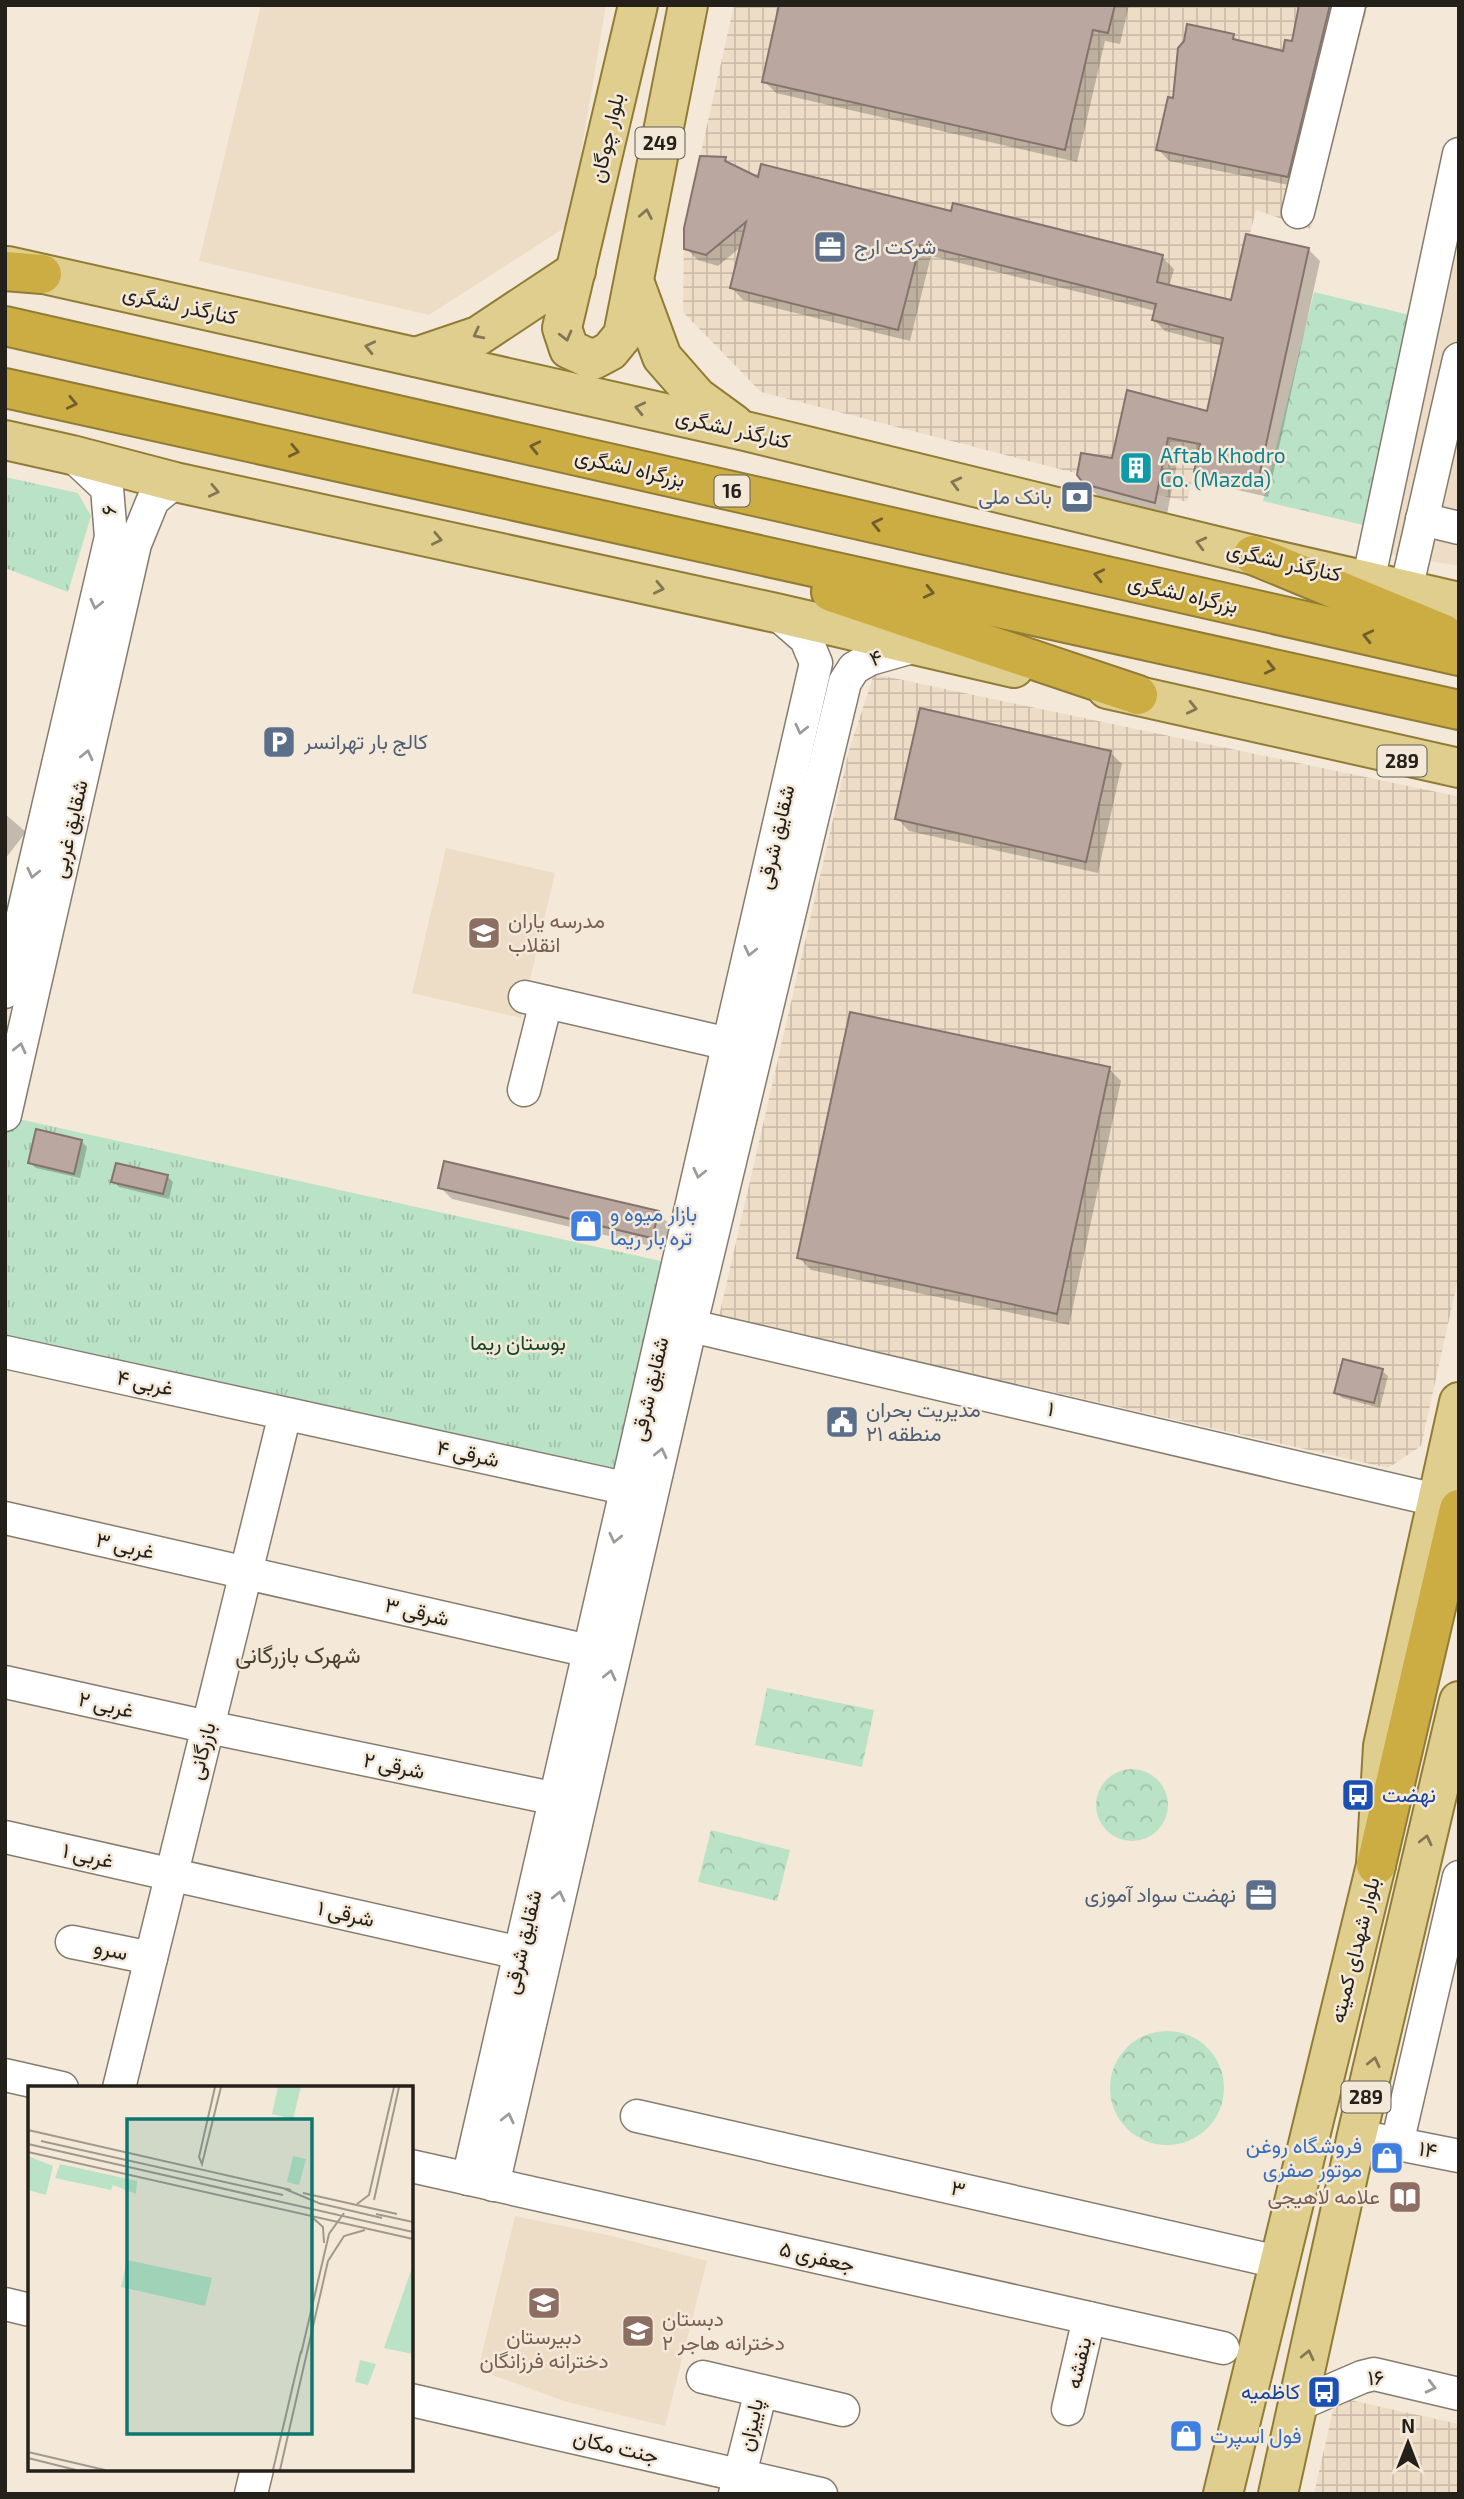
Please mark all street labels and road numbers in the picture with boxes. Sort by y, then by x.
street label: بلوار چوگان [583,90,631,186]
road number: 249 [636,127,684,158]
street label: کنارگذر لشگری [120,278,240,331]
street label: کنارگذر لشگری [673,402,793,455]
street label: بزرگراه لشگری [573,442,688,493]
road number: 16 [714,476,750,506]
street label: ۶ [95,504,120,516]
street label: کنارگذر لشگری [1224,535,1344,588]
street label: بزرگراه لشگری [1126,568,1241,619]
street label: ۴ [866,643,885,670]
road number: 289 [1378,746,1426,776]
street label: شقایق غربی [45,777,94,881]
street label: شقایق شرقی [750,782,801,892]
street label: شقایق شرقی [624,1334,675,1444]
street label: ۴ غربی [114,1363,176,1402]
street label: ۱ [1046,1395,1057,1420]
street label: ۴ شرقی [434,1434,502,1473]
street label: ۳ غربی [93,1526,157,1565]
street label: ۳ شرقی [382,1591,452,1632]
street label: ۲ غربی [76,1685,136,1724]
street label: بازرگانی [181,1719,222,1782]
street label: ۲ شرقی [361,1746,427,1785]
street label: ۱ غربی [60,1837,116,1874]
street label: بلوار شهدای کمیته [1323,1874,1386,2026]
street label: شقایق شرقی [497,1887,548,1997]
street label: ۱ شرقی [315,1894,377,1933]
street label: سرو [92,1933,130,1966]
road number: 289 [1342,2082,1390,2112]
street label: ۱۴ [1417,2135,1440,2163]
street label: ۳ [949,2174,968,2201]
street label: جعفری ۵ [777,2235,857,2278]
street label: بنفشه [1059,2334,1097,2391]
street label: ۱۶ [1367,2364,1385,2389]
street label: پاییزان [732,2396,770,2454]
street label: جنت مکان [571,2424,662,2468]

